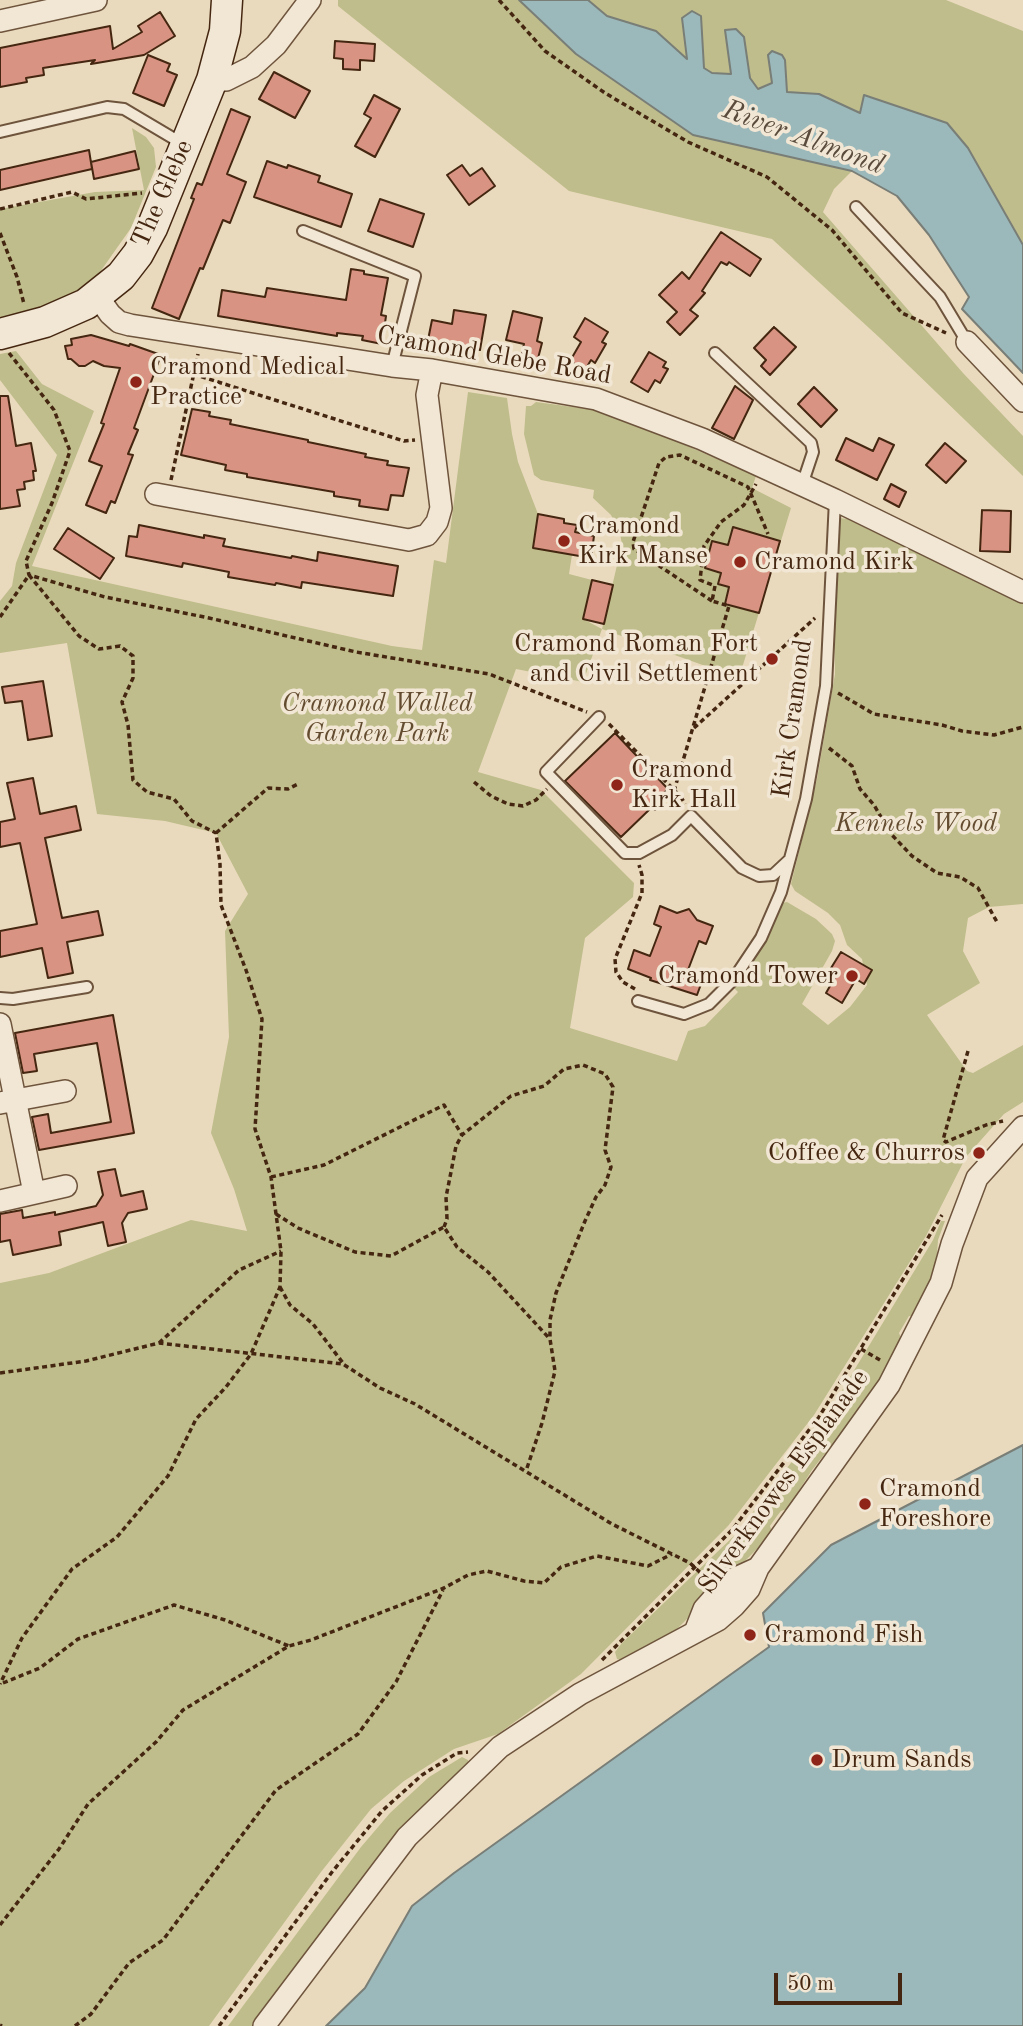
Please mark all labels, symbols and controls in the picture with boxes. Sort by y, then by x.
water label: River Almond [718,93,888,183]
street label: The Glebe [125,135,201,253]
street label: Cramond Glebe Road [374,320,614,392]
place label: Cramond Medical Practice [150,351,345,412]
marker: Cramond Medical Practice [128,374,144,390]
place label: Cramond Kirk Manse [578,510,708,572]
marker: Cramond Kirk Manse [556,533,572,549]
place label: Cramond Kirk [754,546,914,578]
marker: Cramond Kirk [732,554,748,570]
place label: Cramond Roman Fort and Civil Settlement [514,628,758,690]
street label: Kirk Cramond [766,638,820,800]
marker: Cramond Roman Fort and Civil Settlement [764,651,780,667]
park label: Cramond Walled Garden Park [282,688,472,750]
place label: Cramond Kirk Hall [631,754,737,816]
marker: Cramond Kirk Hall [609,777,625,793]
park label: Kennels Wood [835,808,997,840]
place label: Cramond Tower [658,960,838,992]
marker: Cramond Tower [844,968,860,984]
place label: Coffee & Churros [768,1137,965,1169]
marker: Coffee & Churros [971,1145,987,1161]
street label: Silverknowes Esplanade [692,1364,876,1600]
place label: Cramond Foreshore [879,1473,991,1534]
marker: Cramond Foreshore [857,1496,873,1512]
place label: Cramond Fish [764,1619,923,1651]
marker: Cramond Fish [742,1627,758,1643]
place label: Drum Sands [831,1744,972,1776]
marker: Drum Sands [809,1752,825,1768]
scale bar [778,1960,906,2004]
text: 50 m [787,1974,834,1995]

